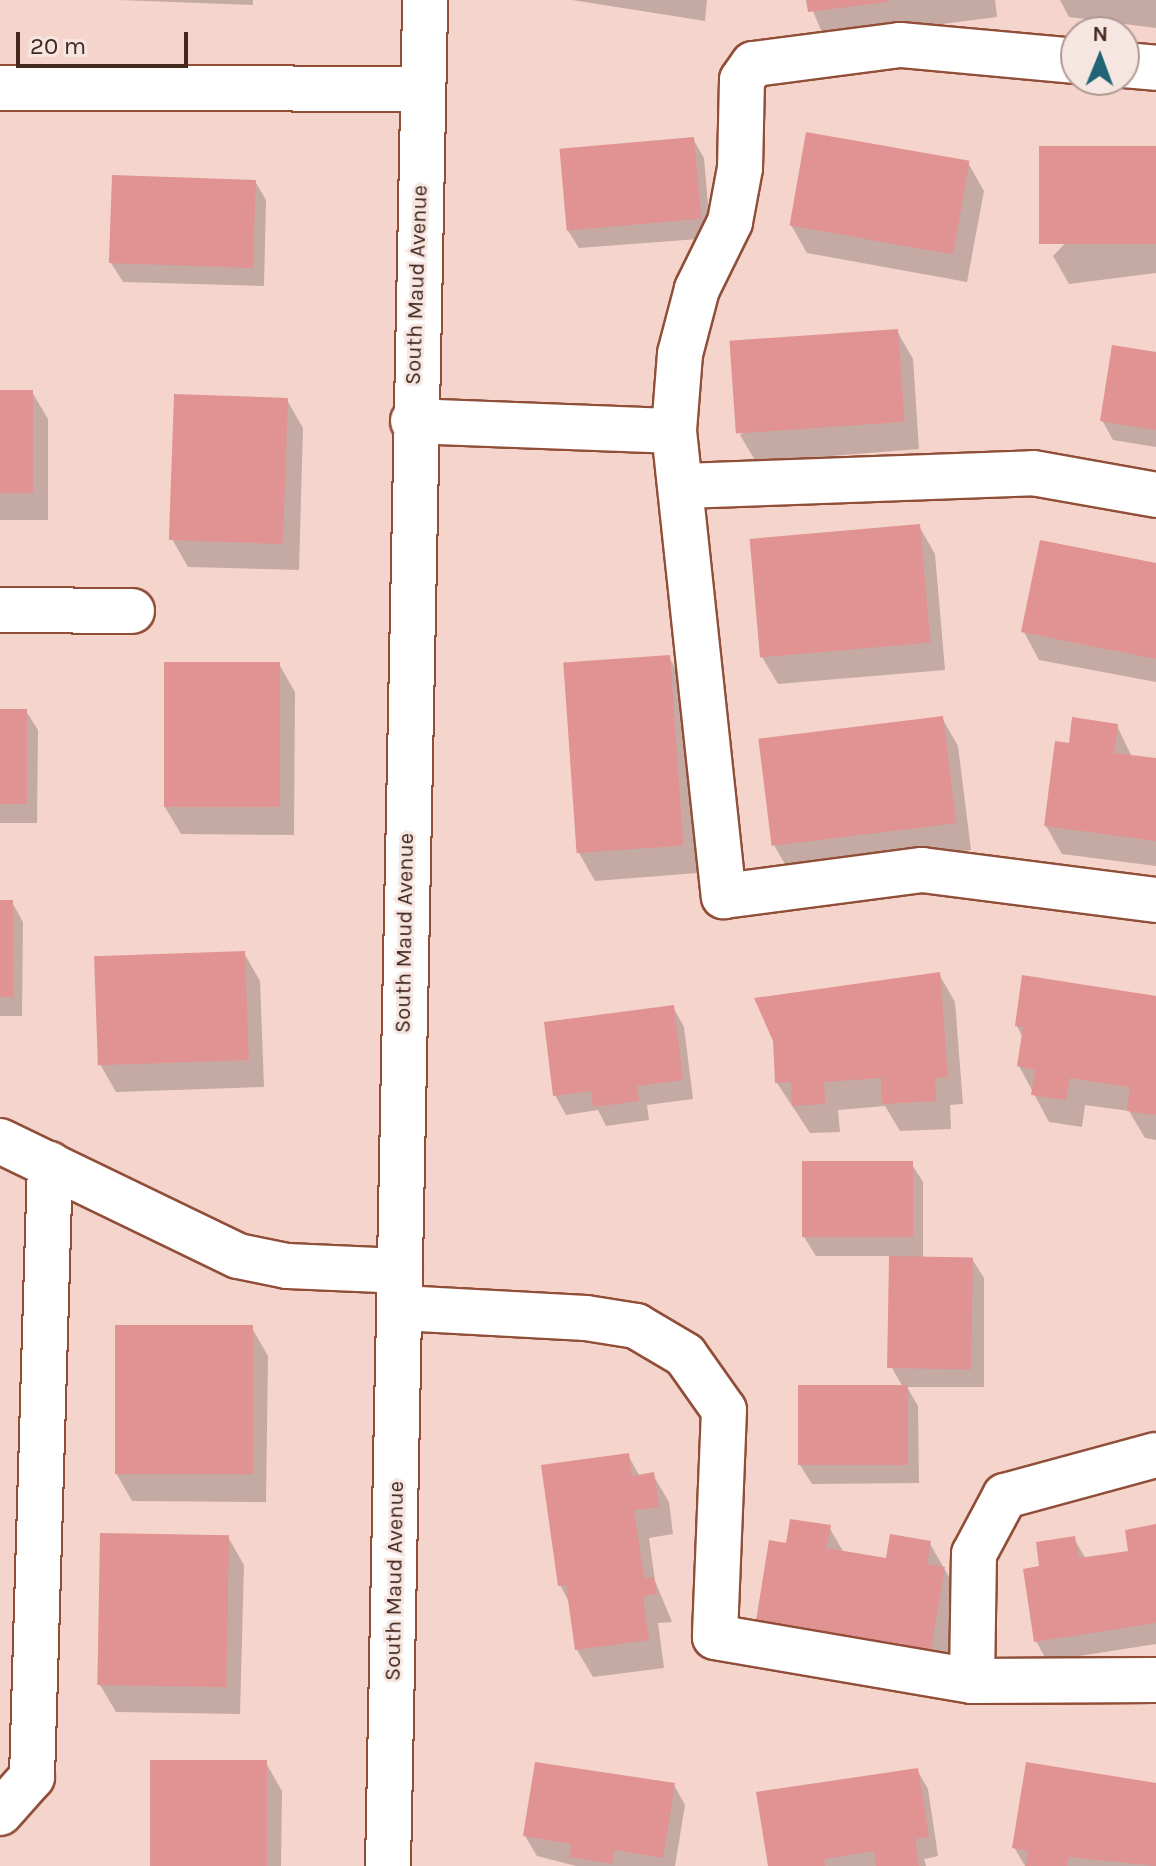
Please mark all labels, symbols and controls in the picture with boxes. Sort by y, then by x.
scale bar [20,16,192,66]
north arrow [1060,16,1140,96]
text: N [1092,21,1109,47]
text: 20 m [30,32,86,60]
street label: South Maud Avenue [400,185,434,385]
street label: South Maud Avenue [390,833,420,1033]
street label: South Maud Avenue [380,1481,410,1681]

